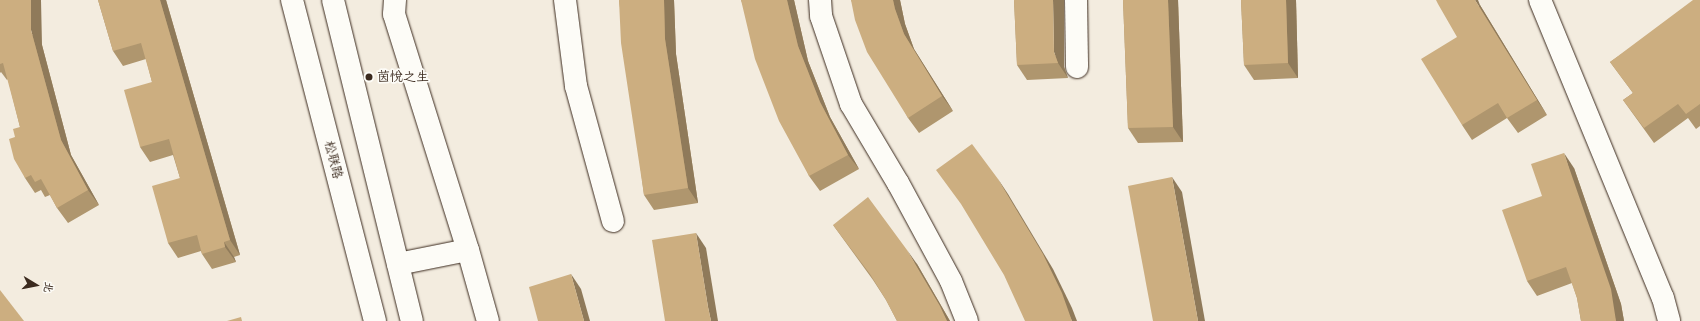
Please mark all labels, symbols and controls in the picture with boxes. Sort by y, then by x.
place label: 茵悦之生 [377,69,429,85]
marker: 茵悦之生 [364,72,374,82]
street label: 松联路 [321,139,345,181]
north arrow [16,265,56,305]
text: 北 [40,280,57,294]

